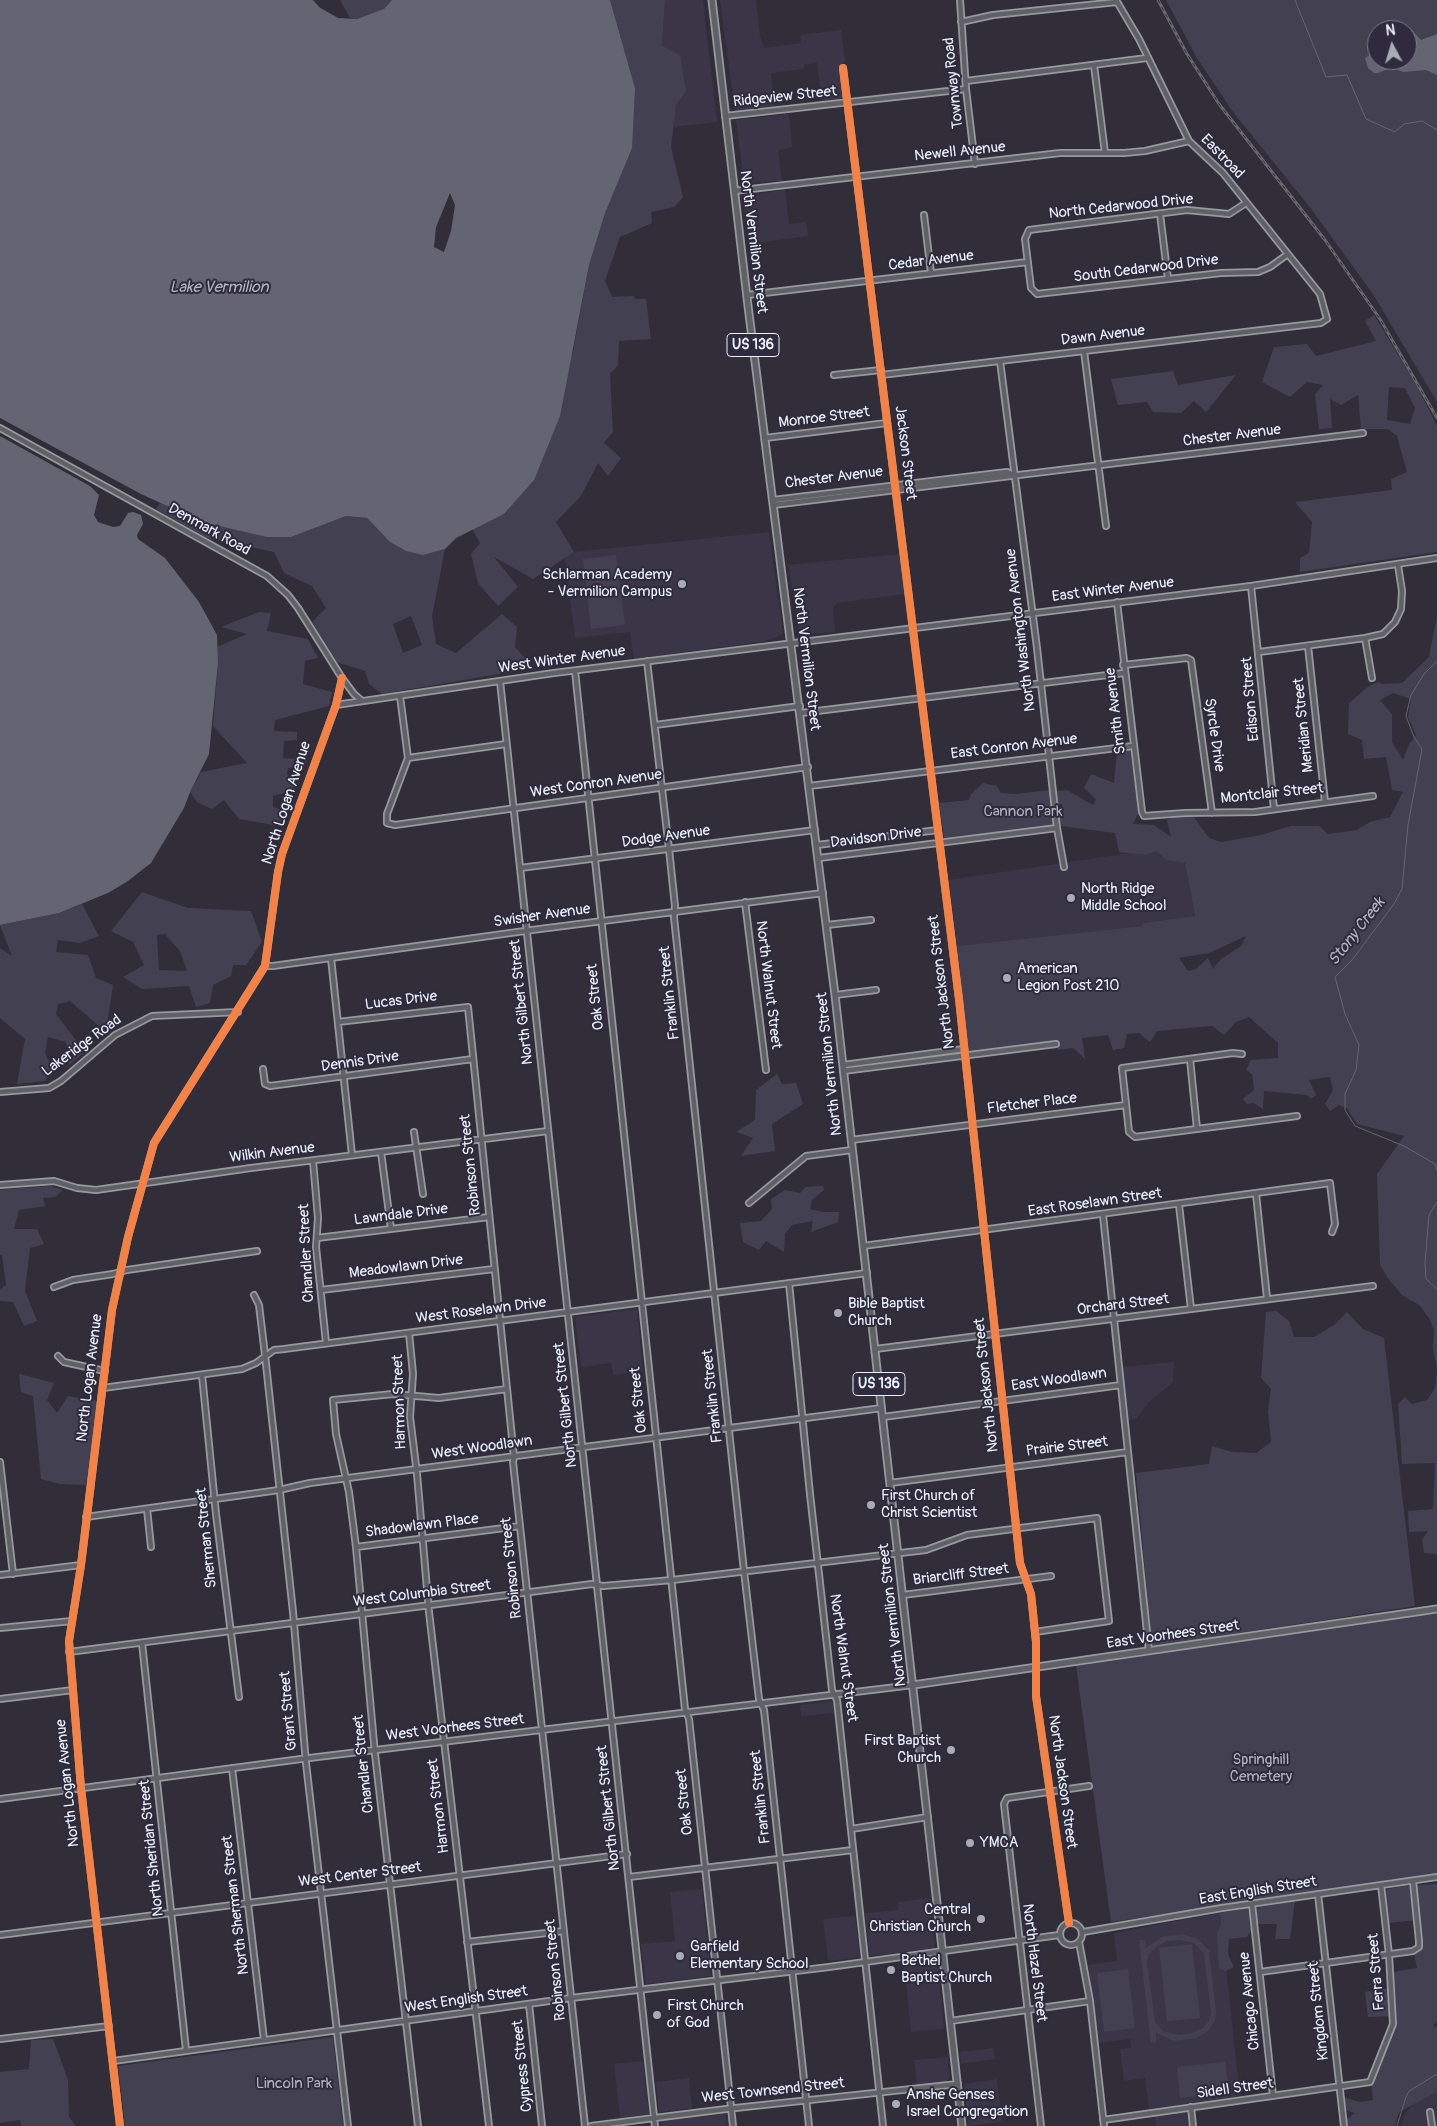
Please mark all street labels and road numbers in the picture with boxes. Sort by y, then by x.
street label: Townway Road [940,36,968,130]
street label: Ridgeview Street [732,83,838,111]
street label: Eastroad [1196,131,1248,183]
street label: Newell Avenue [914,138,1006,166]
street label: North Vermilion Street [735,169,771,315]
street label: North Cedarwood Drive [1048,190,1194,224]
street label: Cedar Avenue [887,247,975,275]
street label: South Cedarwood Drive [1073,251,1219,287]
street label: Dawn Avenue [1060,322,1146,350]
road number: US 136 [727,334,779,356]
street label: Monroe Street [777,403,871,433]
street label: Jackson Street [890,405,920,501]
street label: Chester Avenue [1182,421,1282,451]
street label: Chester Avenue [784,463,884,493]
street label: Denmark Road [165,500,253,560]
street label: North Washington Avenue [1002,548,1040,712]
street label: East Winter Avenue [1051,574,1175,606]
street label: North Vermilion Street [788,586,824,732]
street label: West Winter Avenue [497,642,627,678]
street label: Edison Street [1238,656,1264,742]
street label: Smith Avenue [1102,667,1130,755]
street label: Meridian Street [1290,677,1318,773]
street label: Syrcle Drive [1200,697,1228,773]
street label: East Conron Avenue [950,730,1078,764]
street label: North Logan Avenue [259,739,315,867]
street label: West Conron Avenue [529,766,663,802]
street label: Montclair Street [1220,780,1324,808]
street label: Dodge Avenue [621,822,711,852]
street label: Davidson Drive [829,823,923,853]
street label: Swisher Avenue [493,900,591,932]
street label: North Jackson Street [925,914,959,1050]
street label: North Walnut Street [751,920,785,1050]
street label: North Gilbert Street [506,938,538,1066]
street label: Franklin Street [656,945,684,1041]
street label: Oak Street [584,963,608,1031]
street label: Lucas Drive [364,988,438,1014]
street label: North Vermilion Street [814,991,846,1137]
street label: Lakeridge Road [39,1011,125,1081]
street label: Dennis Drive [320,1048,400,1076]
street label: Fletcher Place [986,1090,1078,1118]
street label: Robinson Street [457,1113,485,1217]
street label: Wilkin Avenue [228,1139,316,1167]
street label: East Roselawn Street [1027,1185,1163,1221]
street label: Lawndale Drive [353,1200,449,1230]
street label: Chandler Street [295,1203,319,1303]
street label: Meadowlawn Drive [348,1251,464,1283]
street label: Orchard Street [1076,1290,1170,1320]
street label: West Roselawn Drive [415,1294,547,1328]
street label: North Logan Avenue [73,1313,107,1443]
street label: North Jackson Street [971,1317,1003,1453]
street label: North Gilbert Street [550,1341,582,1469]
street label: Franklin Street [699,1348,727,1444]
street label: Harmon Street [389,1354,411,1450]
street label: East Woodlawn [1010,1364,1108,1396]
street label: Oak Street [627,1366,651,1434]
road number: US 136 [853,1372,905,1396]
street label: West Woodlawn [430,1432,534,1464]
street label: Prairie Street [1025,1433,1109,1461]
street label: Sherman Street [193,1487,221,1589]
street label: Shadowlawn Place [364,1510,480,1542]
street label: Robinson Street [498,1516,526,1620]
street label: North Vermilion Street [875,1542,911,1688]
street label: Briarcliff Street [912,1560,1010,1590]
street label: West Columbia Street [352,1577,492,1611]
street label: North Walnut Street [825,1593,861,1723]
street label: East Voorhees Street [1106,1617,1240,1653]
street label: Grant Street [277,1670,301,1752]
street label: West Voorhees Street [385,1711,525,1745]
street label: Chandler Street [350,1714,378,1814]
street label: North Jackson Street [1044,1714,1080,1850]
street label: North Logan Avenue [52,1718,84,1848]
street label: North Gilbert Street [593,1744,625,1872]
street label: Franklin Street [747,1749,775,1845]
street label: Harmon Street [424,1758,454,1854]
street label: Oak Street [673,1768,697,1836]
street label: North Sheridan Street [136,1779,168,1917]
street label: North Sherman Street [218,1834,254,1976]
street label: West Center Street [298,1859,422,1891]
street label: East English Street [1198,1873,1318,1909]
street label: North Hazel Street [1018,1903,1050,2023]
street label: Robinson Street [542,1918,570,2022]
street label: Ferra Street [1365,1933,1389,2011]
street label: Chicago Avenue [1236,1951,1264,2051]
street label: Kingdom Street [1305,1961,1333,2061]
street label: West English Street [403,1982,529,2018]
street label: Cypress Street [509,2019,537,2113]
street label: West Townsend Street [701,2075,845,2107]
street label: Sidell Street [1195,2075,1275,2103]

